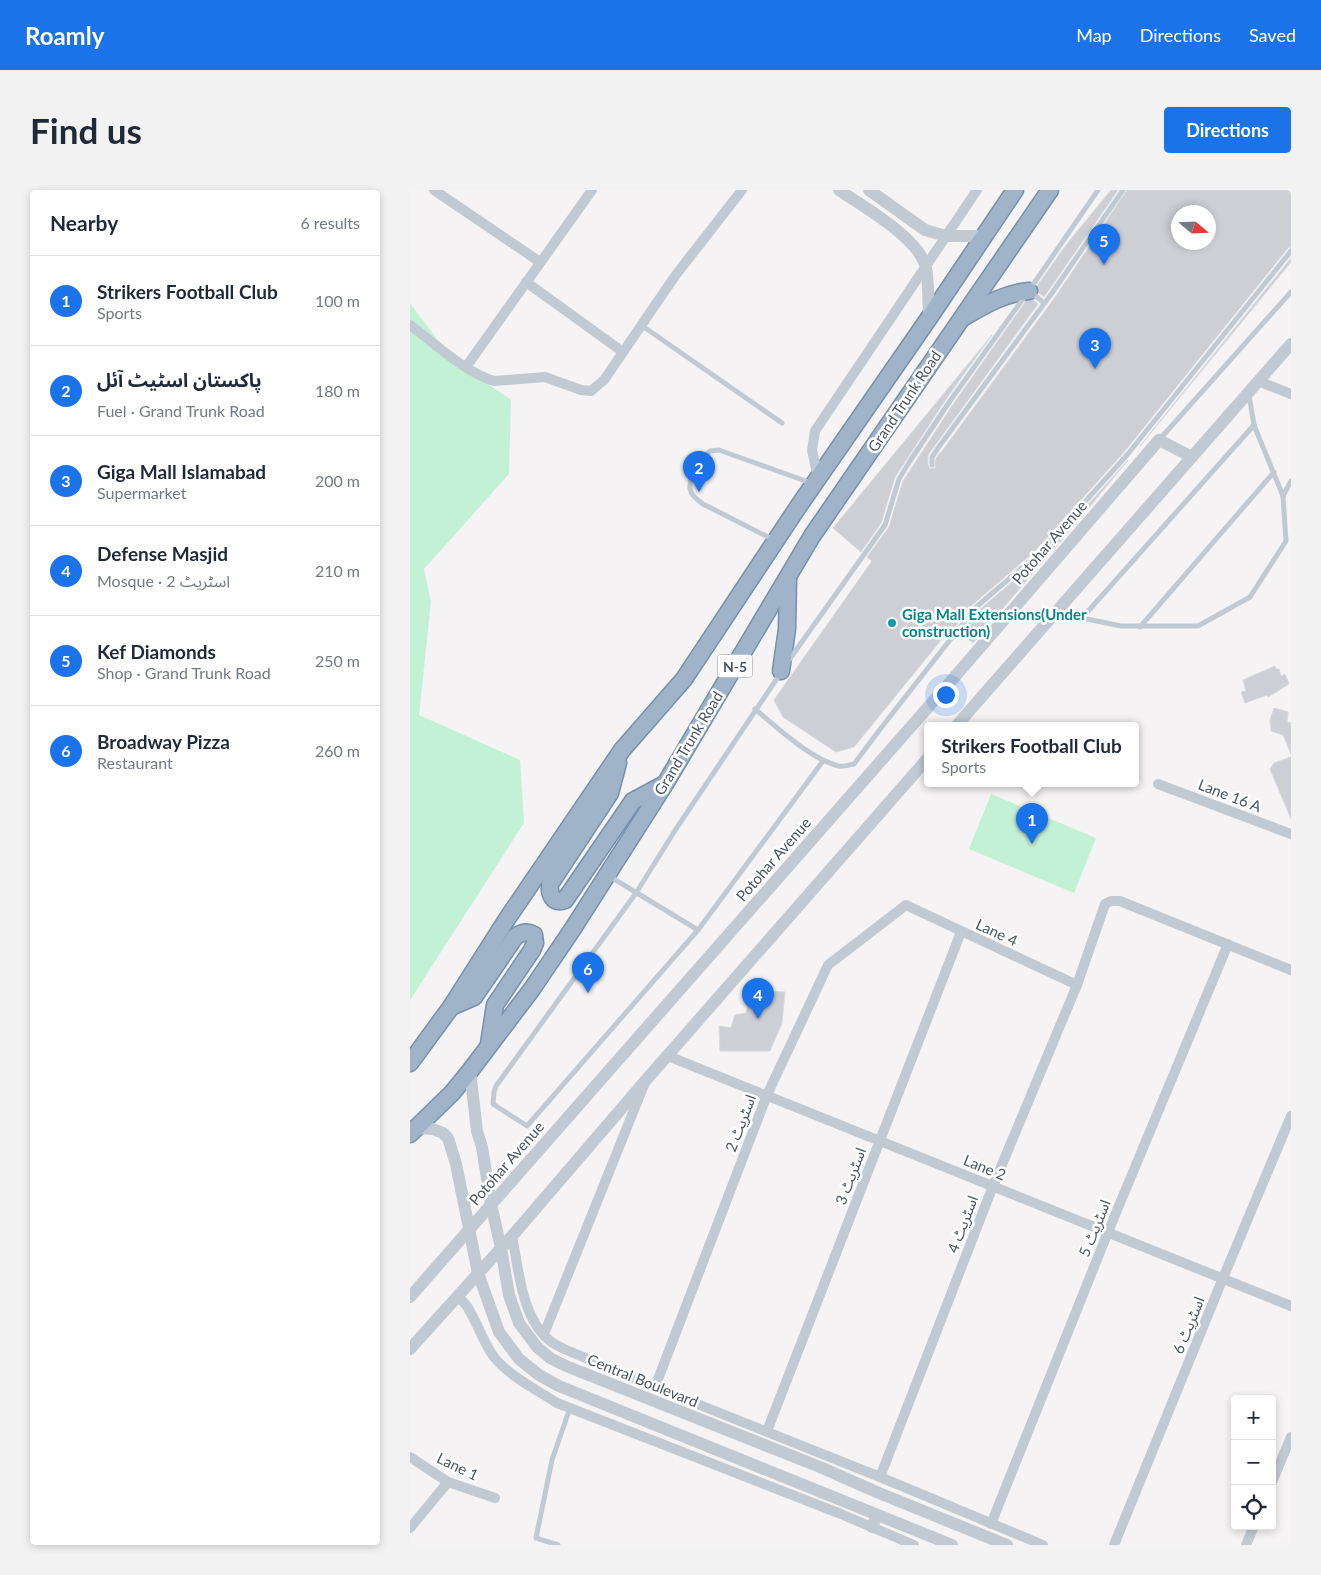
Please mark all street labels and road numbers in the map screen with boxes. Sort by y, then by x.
street label: Grand Trunk Road [864,347,944,455]
street label: Potohar Avenue [1008,496,1090,587]
road number: N-5 [718,654,752,678]
street label: Grand Trunk Road [650,688,726,798]
street label: Lane 16 A [1196,775,1265,816]
street label: Potohar Avenue [732,813,814,904]
street label: Lane 4 [973,915,1021,950]
street label: اسٹریٹ 2 [721,1092,760,1155]
street label: Potohar Avenue [465,1117,547,1208]
street label: اسٹریٹ 3 [831,1145,870,1208]
street label: Lane 2 [961,1150,1009,1184]
street label: اسٹریٹ 4 [943,1193,982,1256]
street label: اسٹریٹ 5 [1074,1197,1114,1259]
street label: اسٹریٹ 6 [1168,1294,1208,1356]
street label: Central Boulevard [585,1350,701,1410]
street label: Lane 1 [434,1448,482,1484]

